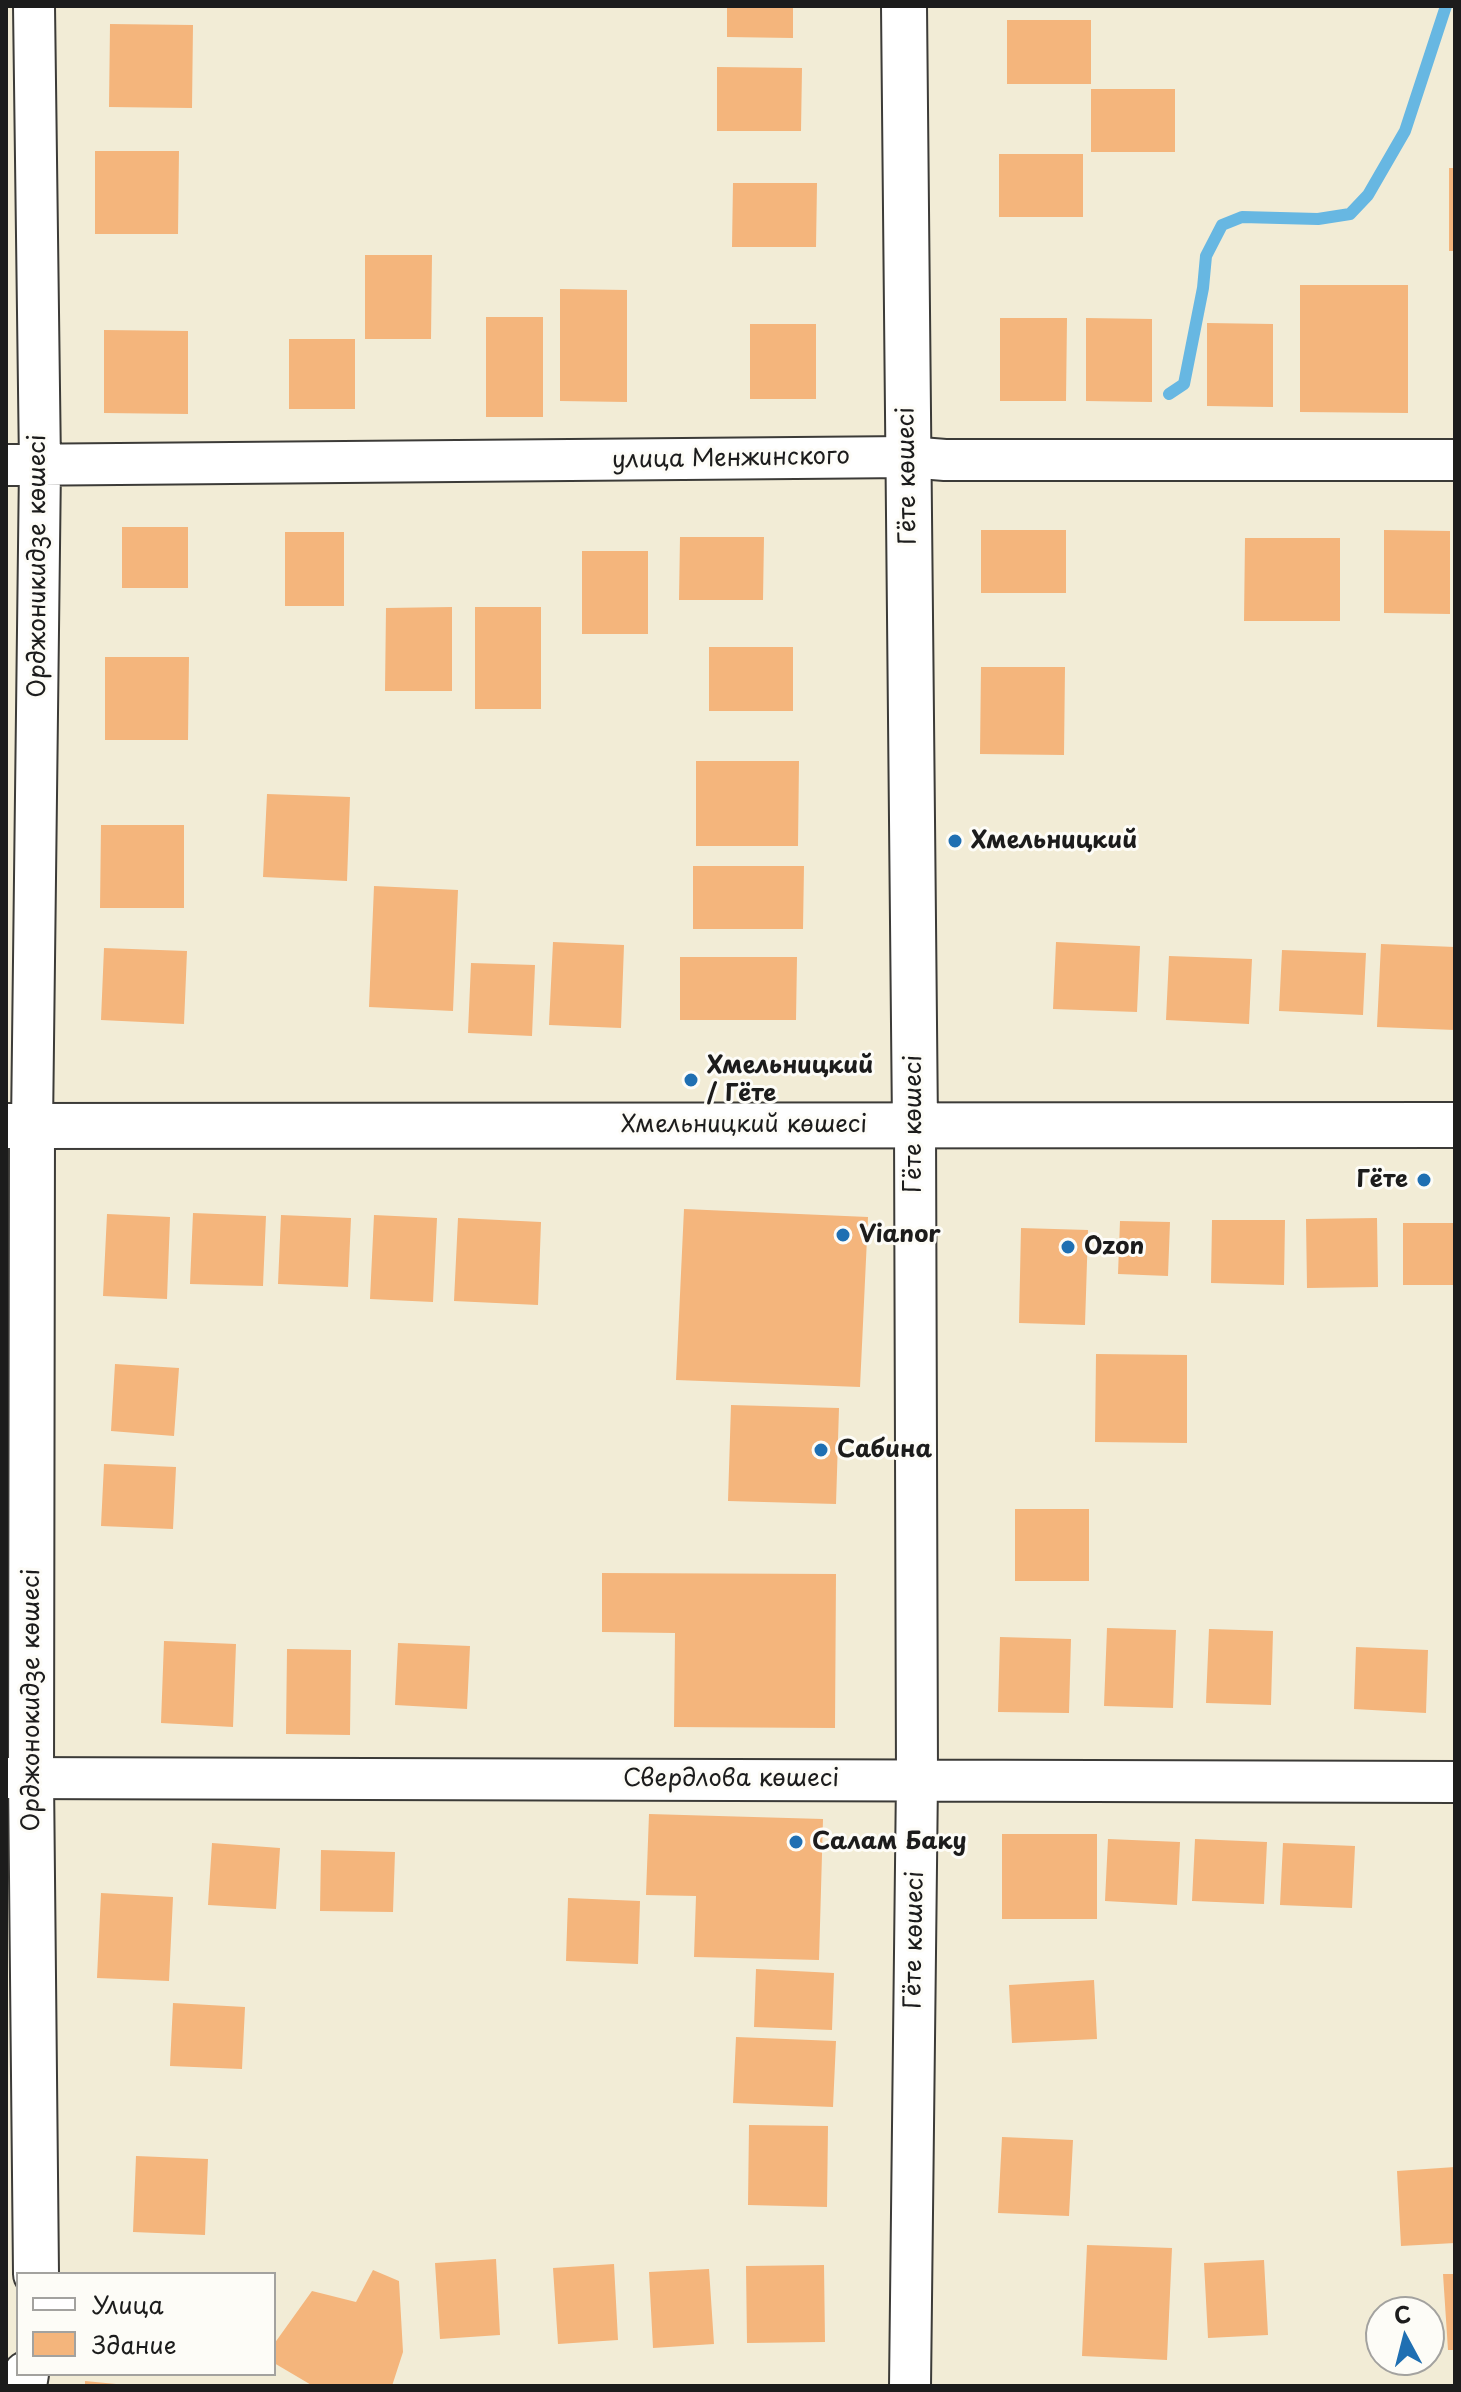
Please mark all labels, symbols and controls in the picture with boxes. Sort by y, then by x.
street label: Гёте көшесі [892,407,924,545]
street label: Орджоникидзе көшесі [24,434,52,698]
street label: улица Менжинского [612,443,850,475]
place label: Хмельницкий [971,827,1137,855]
marker: Хмельницкий [946,832,964,850]
place label: Хмельницкий / Гёте [707,1052,873,1108]
street label: Гёте көшесі [900,1055,928,1193]
marker: Хмельницкий / Гёте [682,1071,700,1089]
street label: Хмельницкий көшесі [621,1111,867,1139]
place label: Гёте [1356,1166,1408,1194]
marker: Гёте [1415,1171,1433,1189]
place label: Vianor [859,1221,941,1249]
marker: Vianor [834,1226,852,1244]
place label: Ozon [1084,1233,1144,1261]
marker: Ozon [1059,1238,1077,1256]
place label: Сабина [837,1436,932,1464]
marker: Сабина [812,1441,830,1459]
street label: Орджонокидзе көшесі [18,1569,46,1831]
street label: Свердлова көшесі [623,1765,839,1793]
place label: Салам Баку [812,1828,967,1856]
marker: Салам Баку [787,1833,805,1851]
street label: Гёте көшесі [899,1871,931,2009]
legend [16,2272,276,2376]
text: Улица [92,2286,164,2322]
north arrow [1365,2296,1445,2376]
text: С [1392,2296,1412,2331]
text: Здание [92,2326,177,2362]

